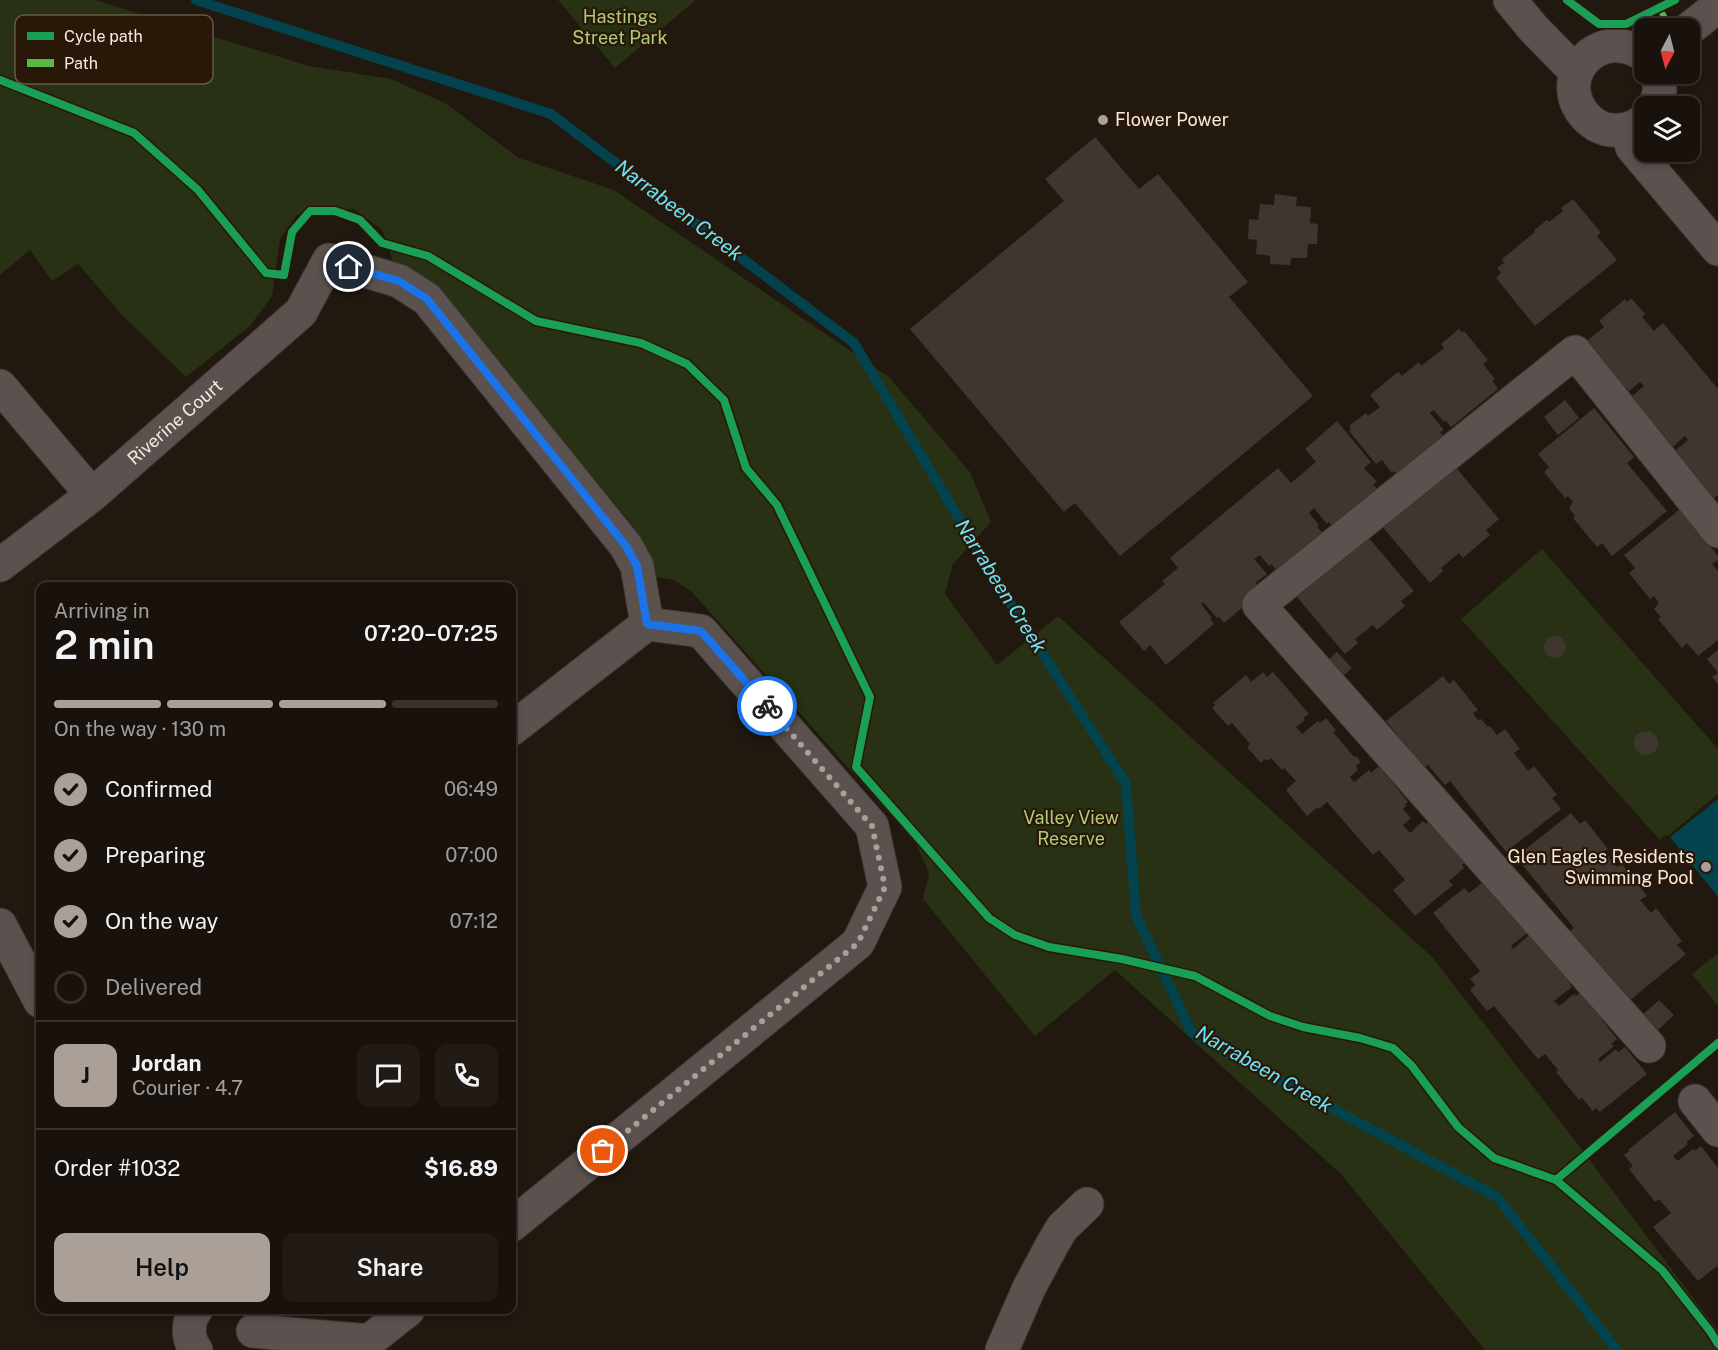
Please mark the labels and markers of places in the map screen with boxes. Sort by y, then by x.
place label: Flower Power [1115,109,1229,130]
marker: Flower Power [1096,113,1110,127]
pin [323,241,374,292]
place label: Glen Eagles Residents Swimming Pool [1507,846,1694,888]
marker: Glen Eagles Residents Swimming Pool [1699,860,1713,874]
pin [577,1125,628,1176]

